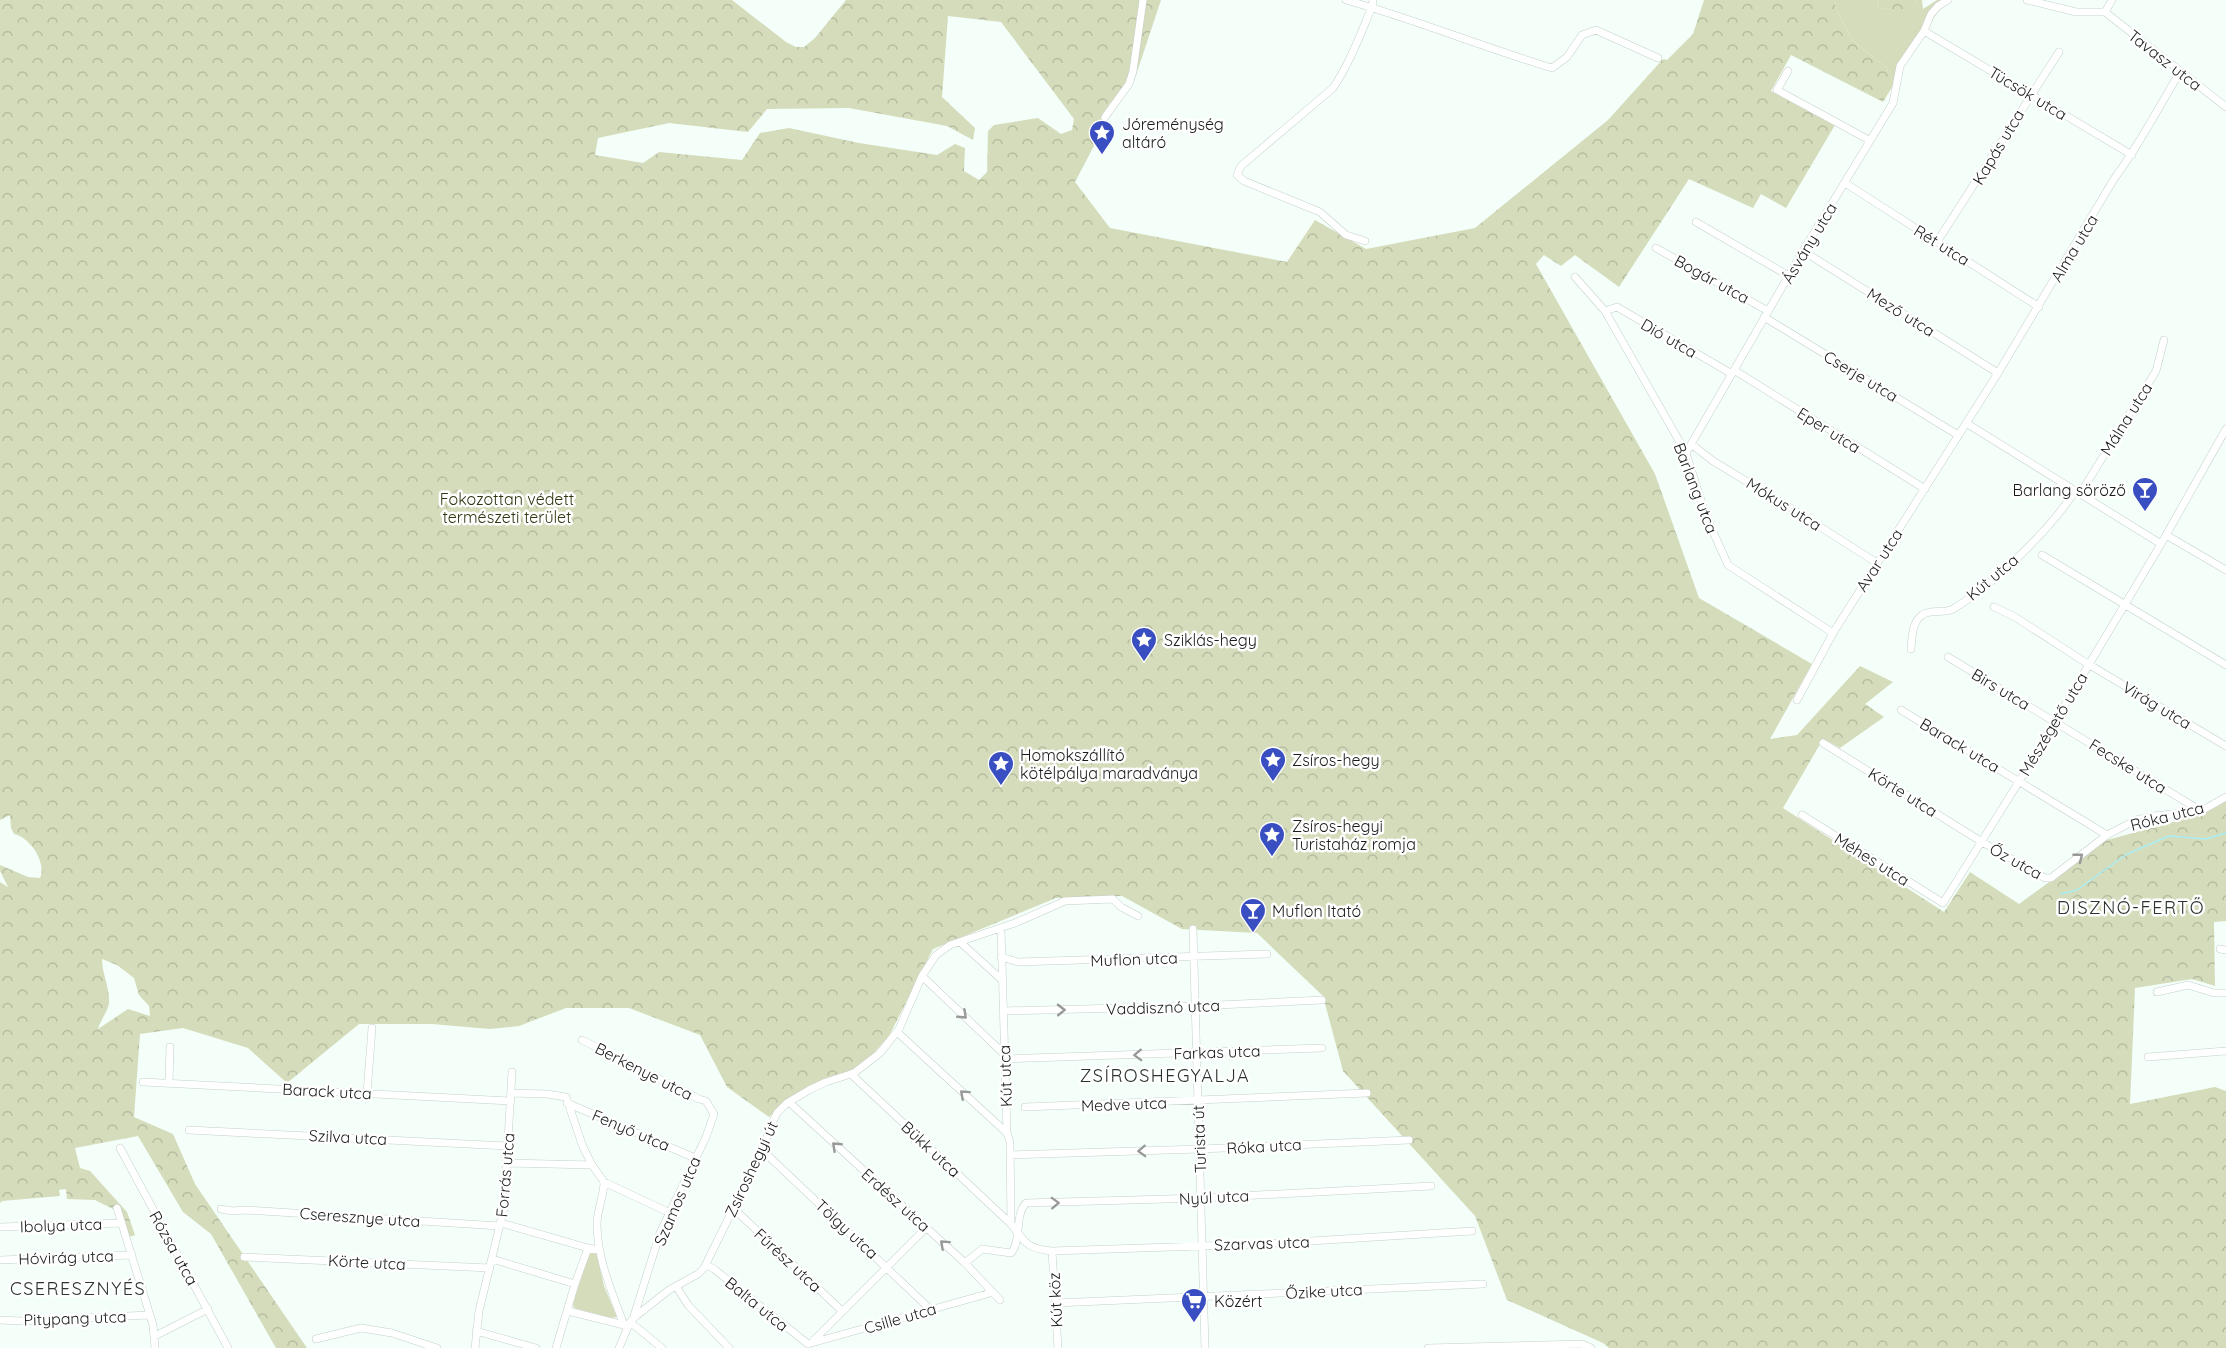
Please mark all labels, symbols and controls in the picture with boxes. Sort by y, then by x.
street label: Tavasz utca [2124,25,2206,95]
street label: Tücsök utca [1985,62,2071,124]
street label: Kapás utca [1968,106,2028,188]
place label: Jóreménység altáró [1122,114,1224,152]
place icon: Jóreménység altáró [1087,118,1117,156]
street label: Ásvány utca [1777,199,1841,287]
street label: Alma utca [2046,211,2102,285]
street label: Rét utca [1910,220,1974,270]
street label: Bogár utca [1671,250,1753,308]
street label: Mező utca [1863,283,1939,341]
street label: Dió utca [1637,314,1701,362]
street label: Cserje utca [1820,346,1902,406]
street label: Málna utca [2096,379,2156,459]
street label: Eper utca [1794,403,1864,457]
street label: Barlang utca [1670,440,1722,536]
street label: Mókus utca [1743,473,1825,535]
bar icon: Barlang söröző [2130,475,2160,513]
place label: Barlang söröző [2013,480,2126,500]
park label: Fokozottan védett természeti terület [440,489,574,527]
street label: Avar utca [1851,525,1907,595]
street label: Kút utca [1962,549,2022,605]
place icon: Sziklás-hegy [1129,625,1159,663]
place label: Sziklás-hegy [1164,630,1257,650]
street label: Birs utca [1968,664,2034,714]
street label: Mészégető utca [2014,669,2092,779]
street label: Virág utca [2119,677,2195,733]
street label: Barack utca [1917,713,2003,777]
street label: Fecske utca [2086,734,2170,798]
place label: Homokszállító kötélpálya maradványa [1020,745,1198,783]
place icon: Zsíros-hegy [1258,745,1288,783]
place icon: Homokszállító kötélpálya maradványa [986,749,1016,787]
place label: Zsíros-hegy [1292,750,1380,770]
street label: Körte utca [1865,763,1941,821]
street label: Róka utca [2128,797,2206,835]
place label: Zsíros-hegyi Turistaház romja [1292,816,1416,854]
place icon: Zsíros-hegyi Turistaház romja [1257,820,1287,858]
street label: Méhes utca [1831,828,1913,890]
street label: Őz utca [1986,839,2046,883]
one-way arrow [2072,853,2083,864]
bar icon: Muflon Itató [1238,896,1268,934]
district label: DISZNÓ-FERTŐ [2057,896,2205,919]
place label: Muflon Itató [1272,901,1361,921]
street label: Muflon utca [1090,947,1178,971]
street label: Vaddisznó utca [1106,995,1220,1019]
one-way arrow [1057,1003,1066,1016]
one-way arrow [957,1008,967,1019]
street label: Berkenye utca [592,1038,696,1104]
street label: Farkas utca [1173,1040,1261,1064]
street label: Kút utca [994,1045,1016,1107]
one-way arrow [1134,1048,1143,1061]
district label: ZSÍROSHEGYALJA [1080,1064,1250,1087]
street label: Barack utca [282,1079,372,1103]
one-way arrow [960,1090,971,1101]
street label: Medve utca [1081,1093,1167,1115]
street label: Fenyő utca [589,1105,673,1155]
street label: Turista út [1188,1105,1210,1173]
street label: Bükk utca [897,1117,965,1181]
street label: Zsíroshegyi út [720,1118,782,1220]
street label: Szilva utca [308,1125,388,1149]
street label: Forrás utca [491,1132,519,1218]
street label: Róka utca [1226,1134,1302,1158]
one-way arrow [833,1142,843,1153]
one-way arrow [1137,1145,1146,1158]
street label: Szamos utca [649,1153,705,1249]
street label: Erdész utca [857,1164,935,1236]
street label: Nyúl utca [1178,1185,1250,1209]
street label: Tölgy utca [811,1195,883,1263]
one-way arrow [1050,1196,1059,1209]
street label: Cseresznye utca [299,1203,421,1231]
street label: Rózsa utca [145,1207,203,1289]
street label: Ibolya utca [19,1214,103,1236]
street label: Fűrész utca [750,1224,826,1296]
street label: Szarvas utca [1214,1231,1310,1255]
one-way arrow [940,1240,951,1251]
street label: Hóvirág utca [18,1245,114,1269]
street label: Körte utca [328,1250,406,1274]
street label: Balta utca [721,1272,793,1336]
street label: Kút köz [1044,1272,1066,1328]
district label: CSERESZNYÉS [10,1277,146,1300]
street label: Őzike utca [1285,1279,1363,1303]
supermarket icon: Közért [1179,1286,1209,1324]
place label: Közért [1214,1291,1262,1311]
street label: Csille utca [861,1298,939,1338]
street label: Pitypang utca [23,1306,127,1330]

